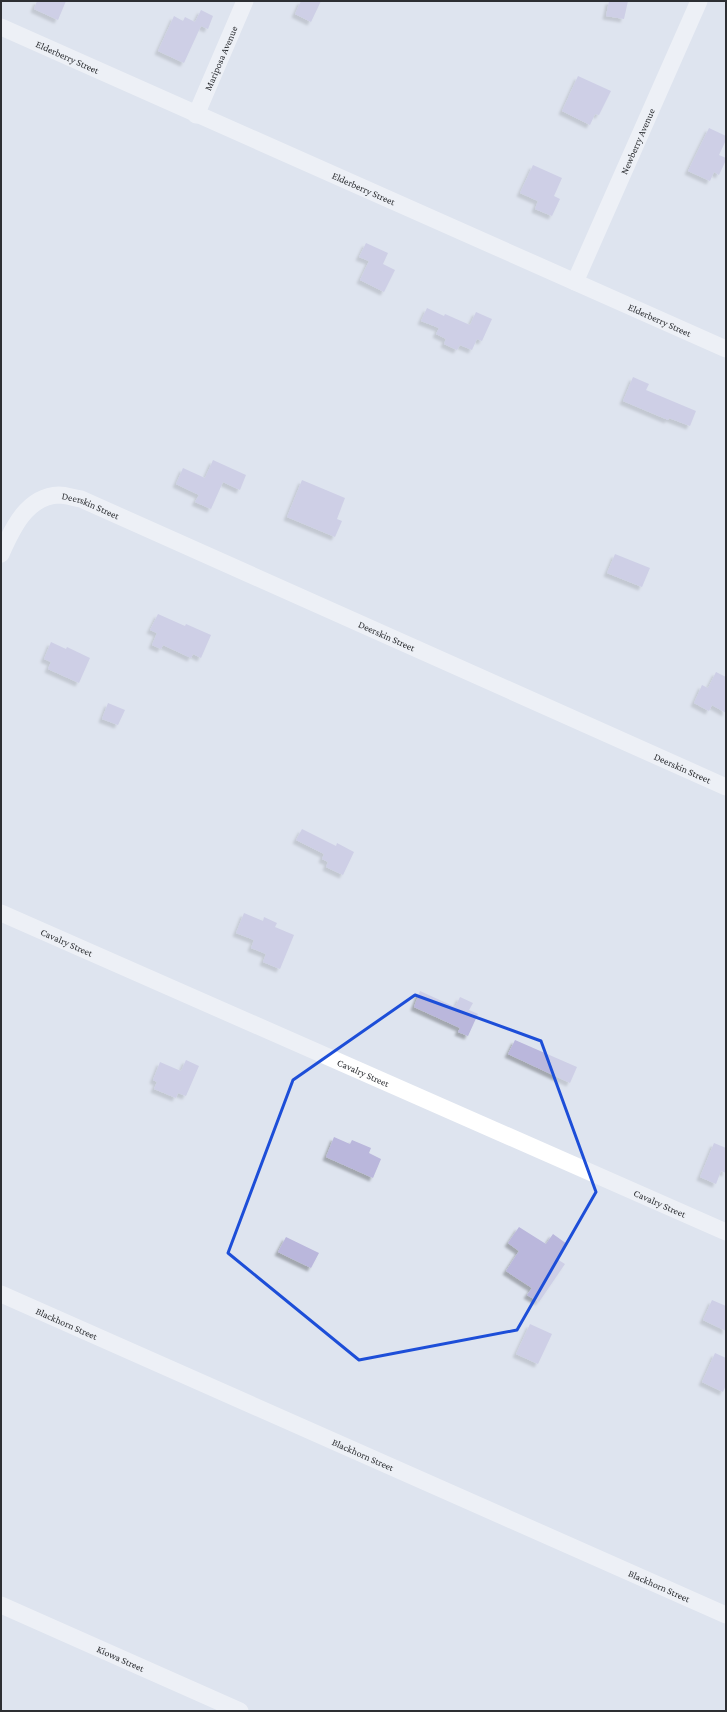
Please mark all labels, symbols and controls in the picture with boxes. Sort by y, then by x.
street label: Mariposa Avenue [202,24,240,92]
street label: Elderberry Street [34,38,101,76]
street label: Newberry Avenue [618,106,657,176]
street label: Elderberry Street [330,170,398,208]
street label: Elderberry Street [626,301,694,339]
street label: Deerskin Street [61,490,122,522]
street label: Deerskin Street [357,619,417,654]
street label: Deerskin Street [652,751,713,786]
street label: Cavalry Street [39,926,95,959]
street label: Cavalry Street [336,1057,392,1089]
street label: Cavalry Street [632,1187,688,1220]
street label: Blackhorn Street [34,1305,100,1342]
street label: Blackhorn Street [330,1436,396,1473]
street label: Blackhorn Street [627,1568,692,1605]
street label: Kiowa Street [95,1643,147,1674]

